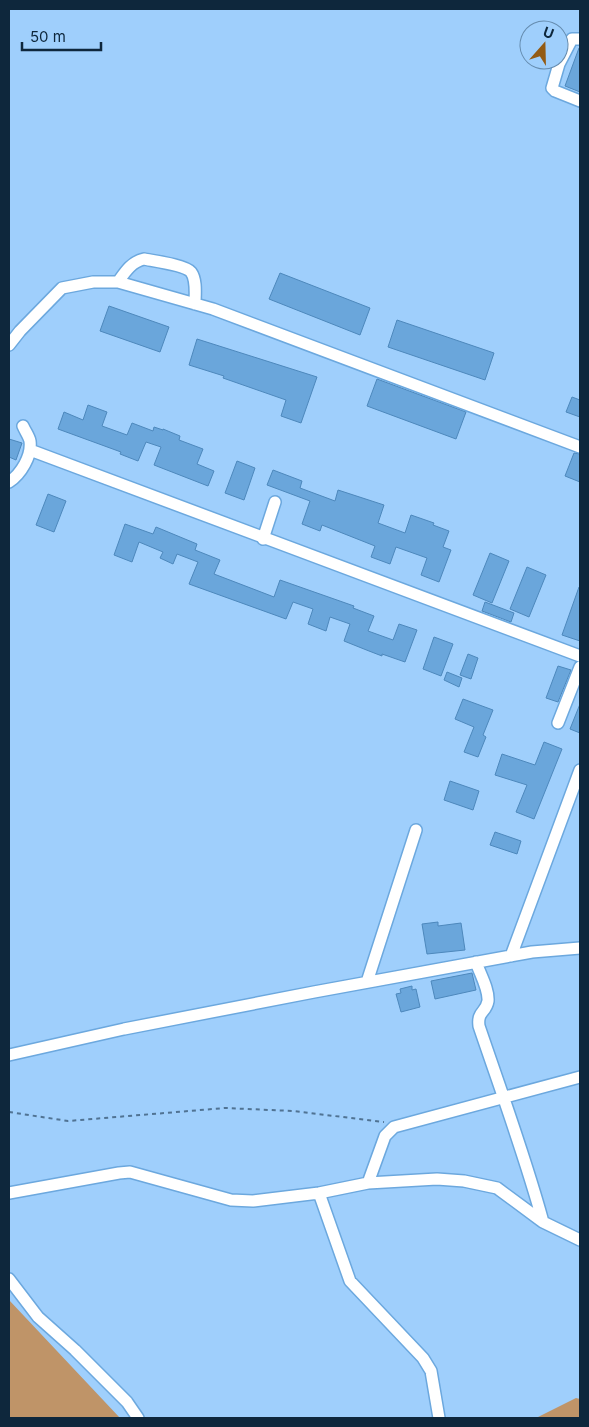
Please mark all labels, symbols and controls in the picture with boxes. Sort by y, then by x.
scale bar [22,20,101,52]
north arrow [519,20,569,70]
text: U [541,23,556,42]
text: 50 m [30,27,66,46]

